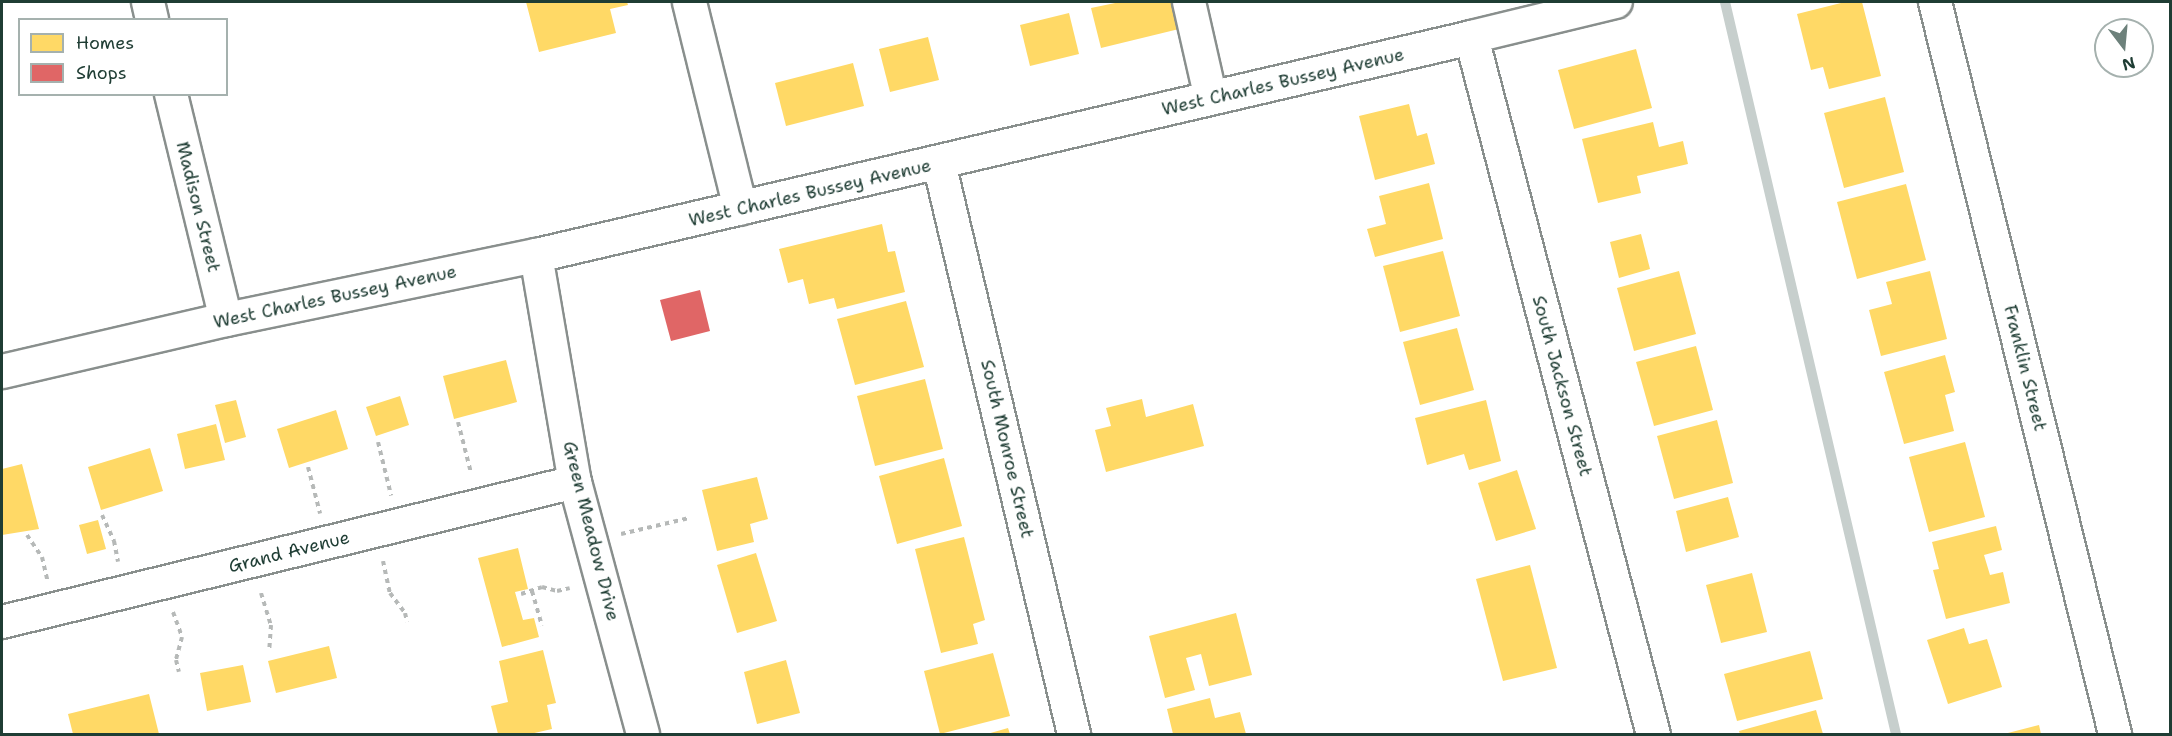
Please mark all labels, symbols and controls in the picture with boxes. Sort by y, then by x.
legend [18,18,228,96]
north arrow [2094,18,2154,78]
text: Homes [76,31,134,55]
street label: West Charles Bussey Avenue [1160,44,1406,120]
text: N [2120,52,2138,76]
text: Shops [76,61,127,85]
street label: Madison Street [171,139,225,275]
street label: West Charles Bussey Avenue [687,155,933,231]
street label: West Charles Bussey Avenue [211,261,459,333]
street label: South Jackson Street [1527,293,1597,479]
street label: Franklin Street [1999,303,2051,433]
street label: South Monroe Street [976,358,1038,540]
street label: Green Meadow Drive [558,439,624,623]
street label: Grand Avenue [226,527,352,577]

